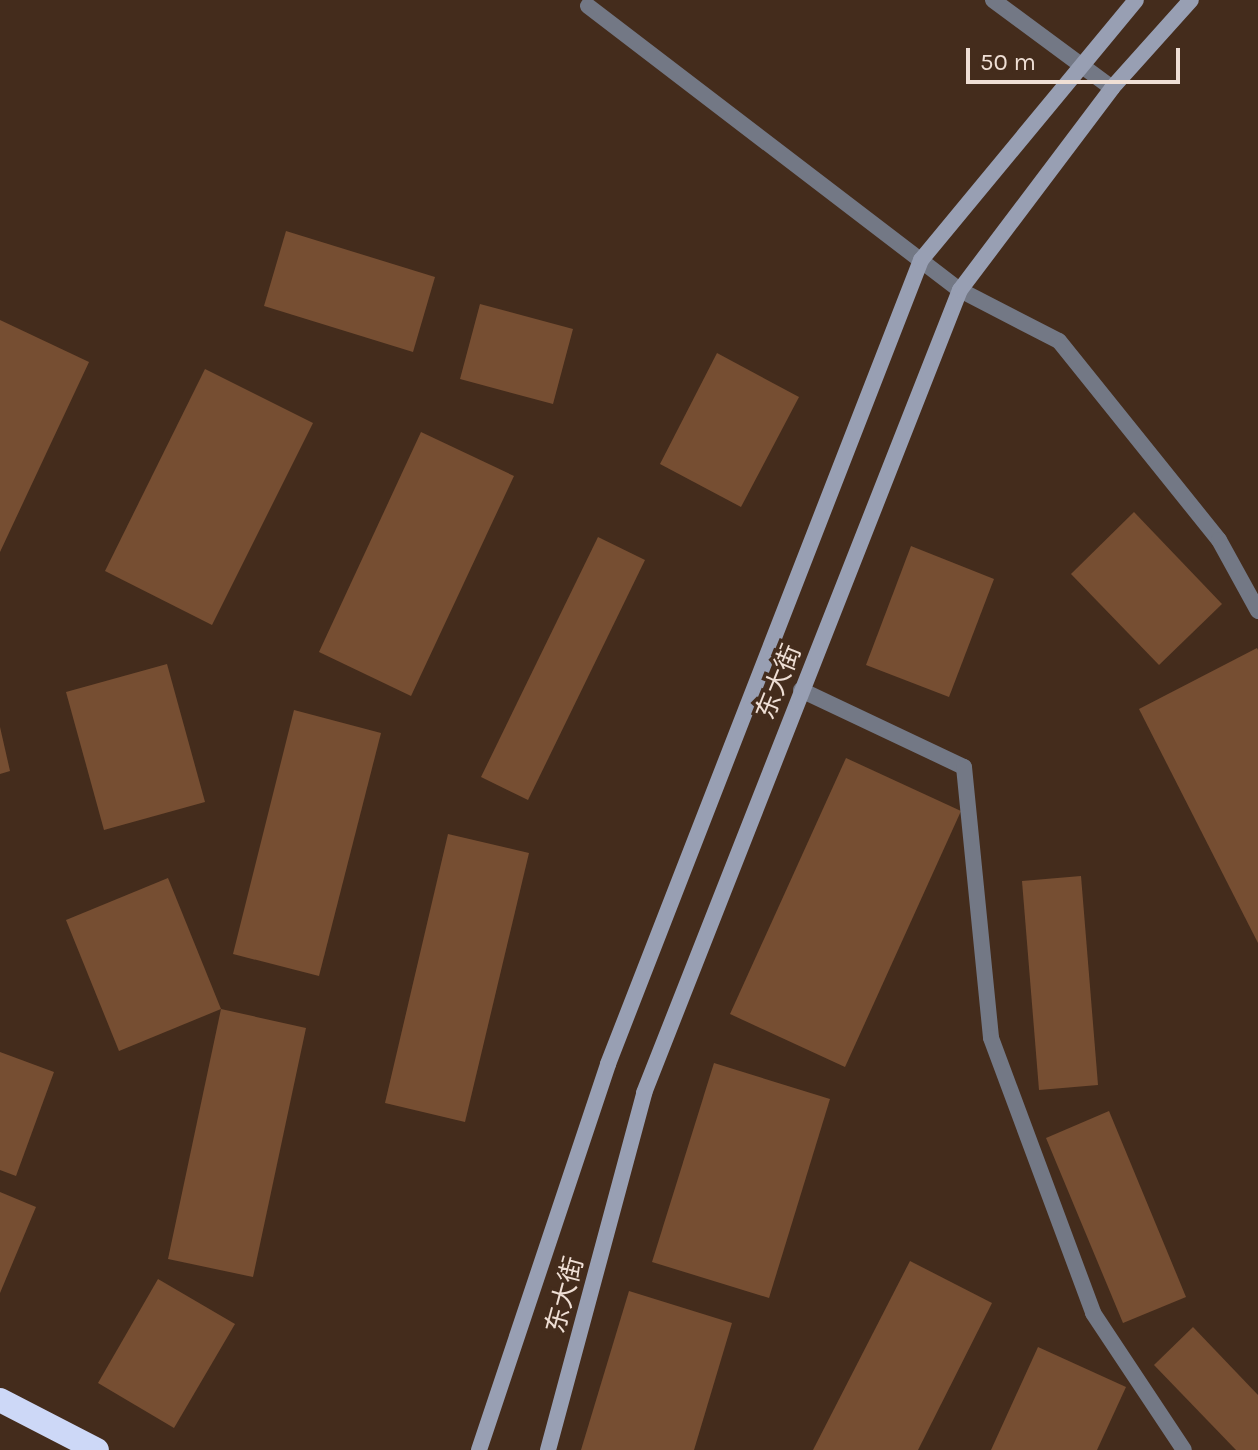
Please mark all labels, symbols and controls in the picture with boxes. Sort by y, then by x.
scale bar [970,32,1184,82]
text: 50 m [980,48,1036,76]
street label: 东大街 [750,640,808,724]
street label: 东大街 [540,1253,590,1337]

